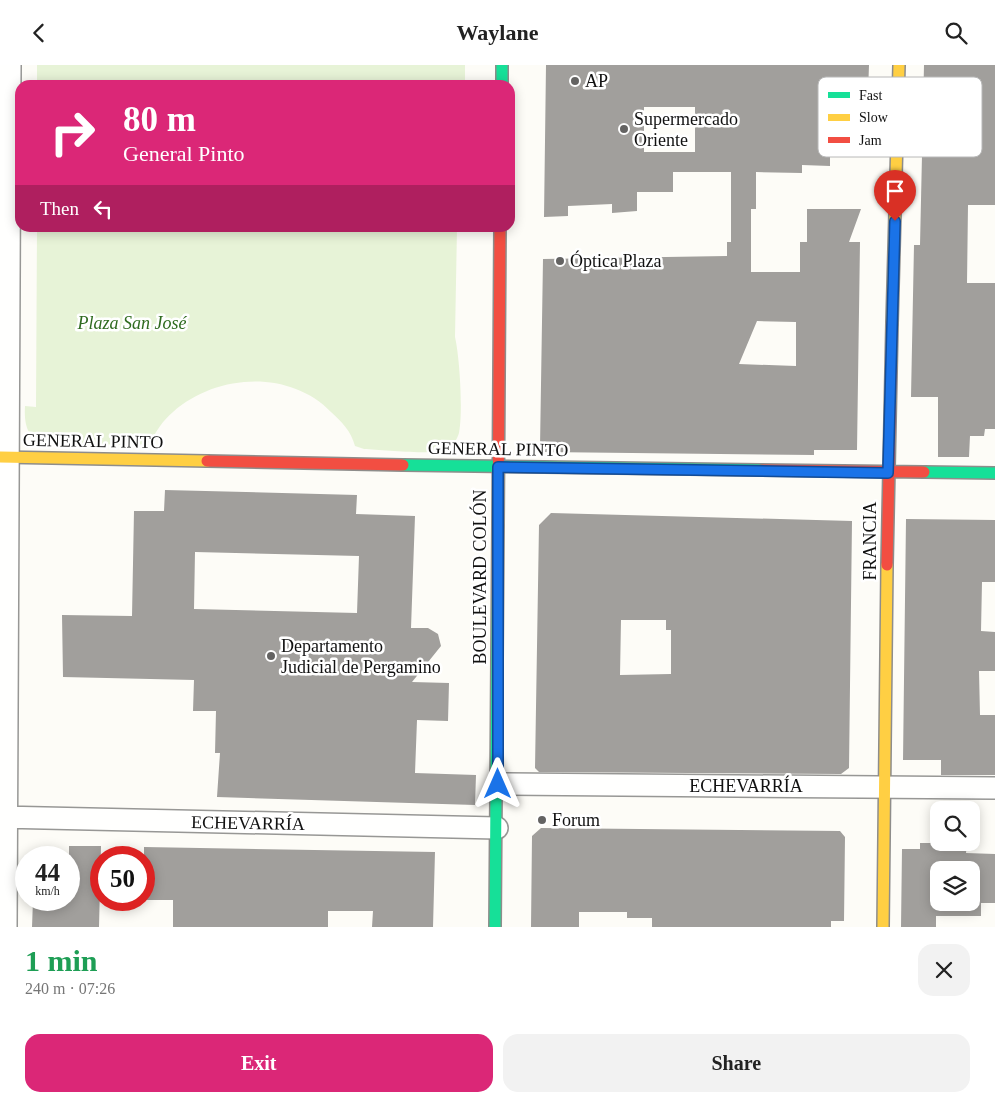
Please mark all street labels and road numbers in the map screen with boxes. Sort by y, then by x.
street label: GENERAL PINTO [23,430,163,452]
street label: GENERAL PINTO [428,438,568,460]
street label: BOULEVARD COLÓN [469,489,490,665]
street label: FRANCIA [860,501,880,581]
street label: ECHEVARRÍA [689,775,803,796]
street label: ECHEVARRÍA [191,811,305,834]

